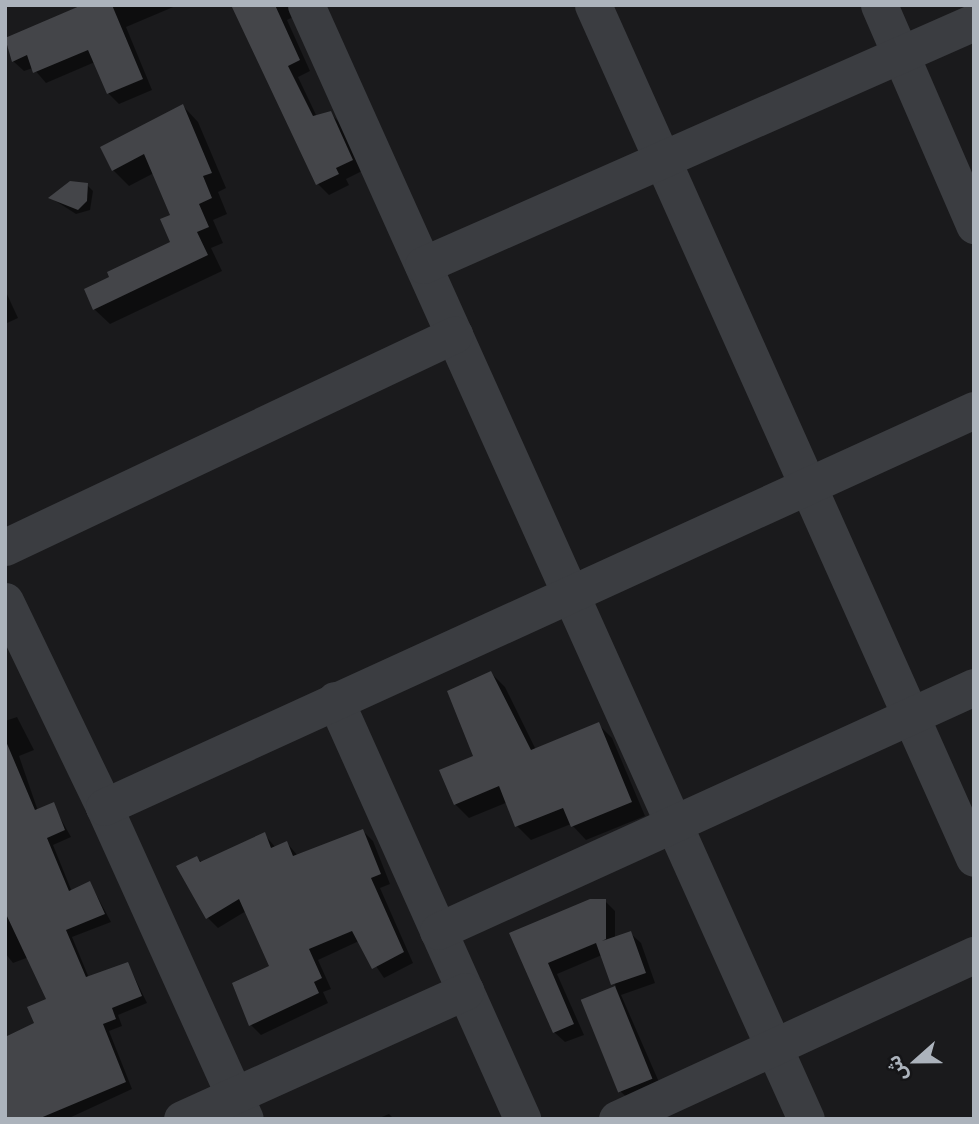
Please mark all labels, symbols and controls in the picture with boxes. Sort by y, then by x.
north arrow [881,1026,951,1096]
text: ش [881,1052,912,1085]

